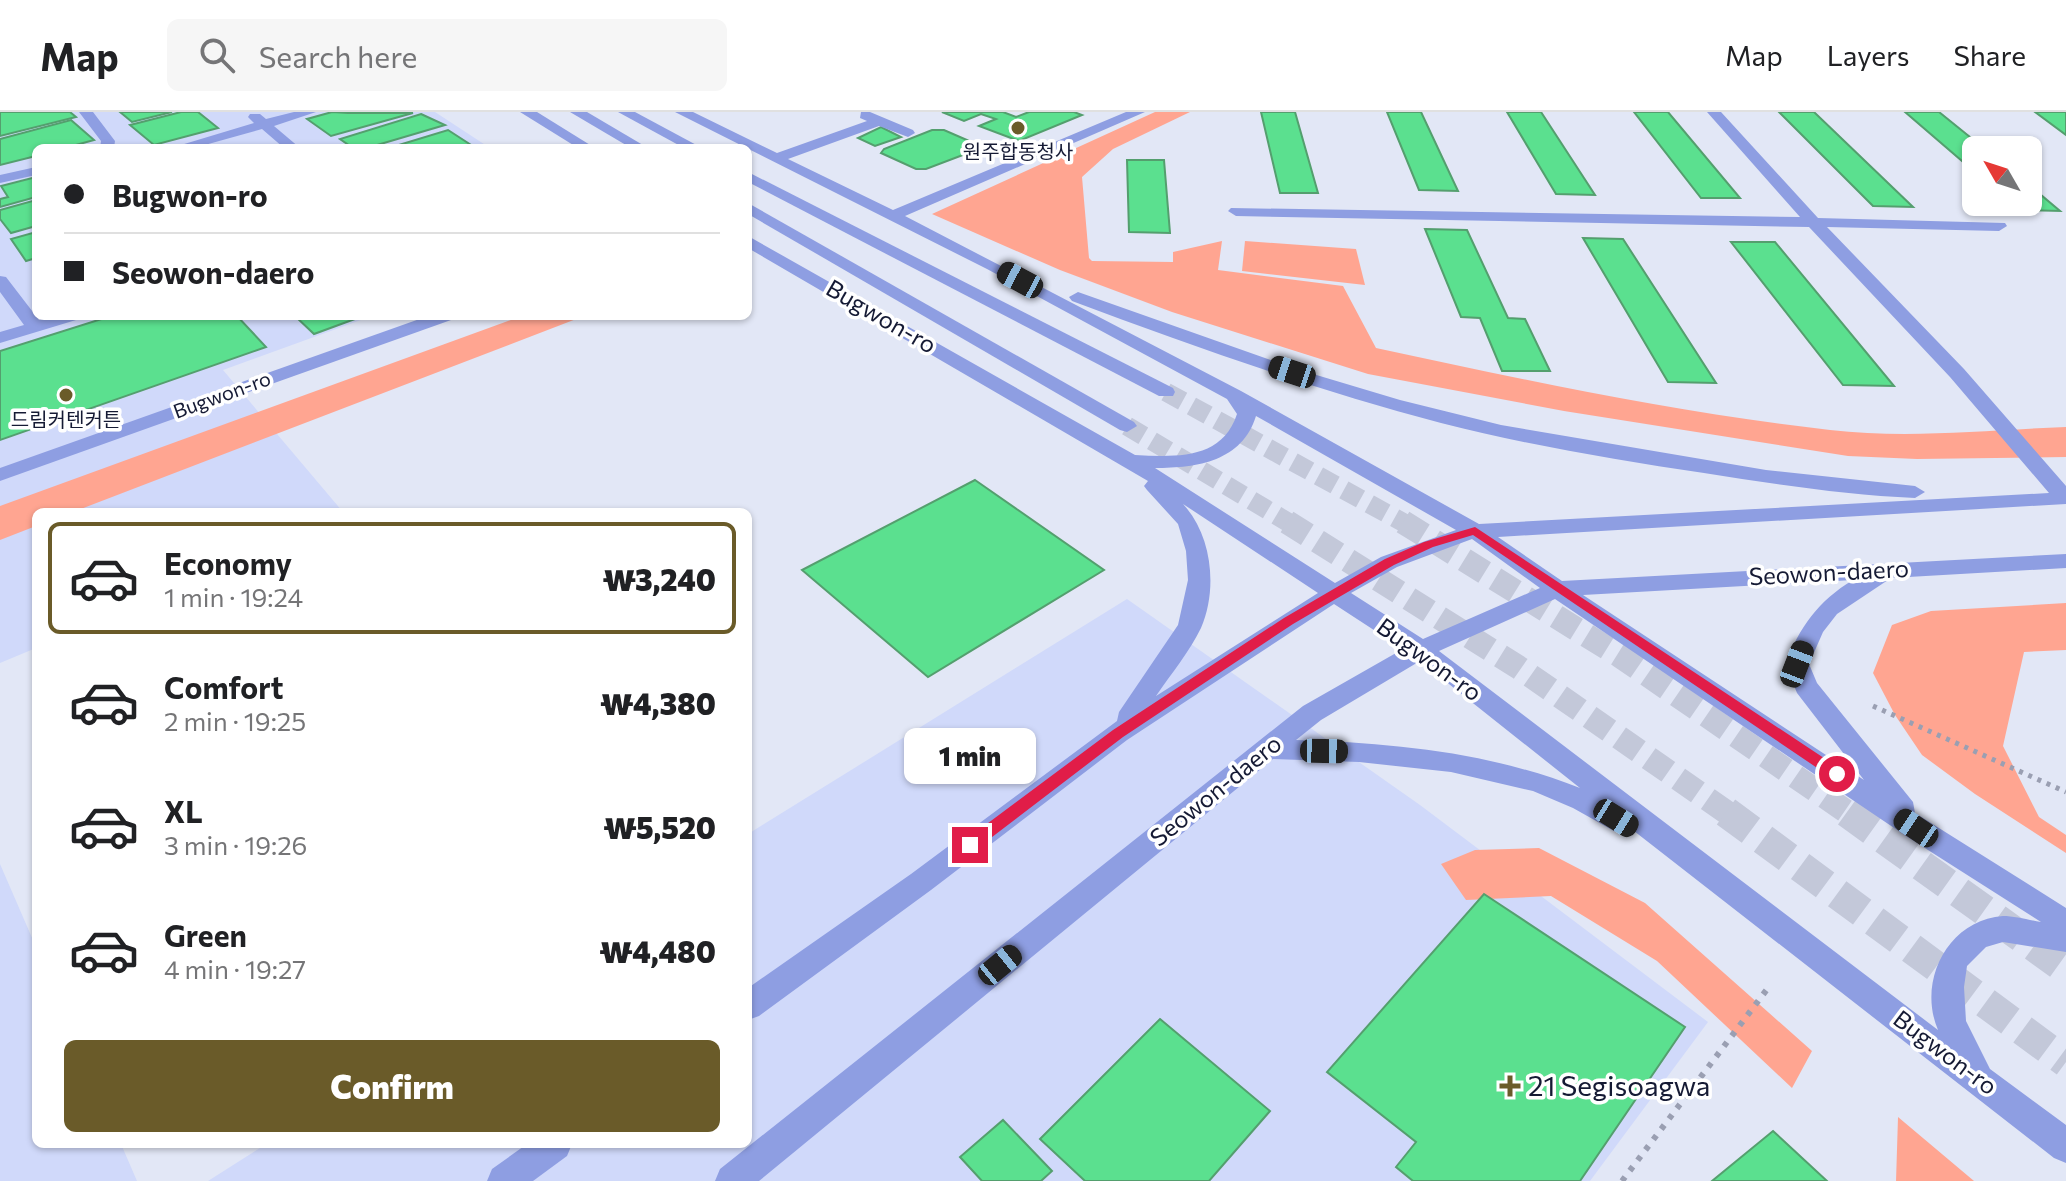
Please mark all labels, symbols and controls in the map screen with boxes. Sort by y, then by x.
search box [167,19,727,91]
text: Map [40,32,119,79]
icon: search [195,33,239,77]
text: Search here [259,37,417,74]
text: Map [1725,38,1783,72]
text: Layers [1827,38,1909,72]
text: Share [1953,38,2026,72]
marker: 원주합동청사 [1009,119,1027,137]
north arrow [1962,136,2042,216]
map controls [1962,136,2042,216]
place label: 원주합동청사 [963,139,1073,163]
text: Bugwon-ro [112,176,268,213]
text: Seowon-daero [112,253,314,290]
car [993,258,1047,302]
street label: Bugwon-ro [821,273,942,359]
car [1265,353,1319,391]
street label: Bugwon-ro [170,365,274,423]
marker: 드림커텐커튼 [57,386,75,404]
place label: 드림커텐커튼 [11,407,121,431]
icon: car [68,542,140,614]
text: Economy [164,544,292,581]
street label: Seowon-daero [1748,553,1910,590]
text: ₩3,240 [603,560,716,597]
text: 1 min · 19:24 [164,581,303,612]
street label: Bugwon-ro [1372,611,1488,707]
car [1777,637,1817,691]
icon: car [68,666,140,738]
text: Comfort [164,668,283,705]
text: ₩4,380 [600,684,716,721]
text: 2 min · 19:25 [164,705,306,736]
street label: Seowon-daero [1144,728,1286,852]
callout: 1 min [904,729,1036,785]
car [1300,739,1348,763]
text: 1 min [939,740,1001,771]
route start [1819,756,1855,792]
icon: car [68,790,140,862]
text: XL [164,792,203,829]
car [1589,795,1643,841]
car [1889,805,1943,851]
text: ₩5,520 [603,808,716,845]
route end [952,827,988,863]
text: 3 min · 19:26 [164,829,307,860]
icon: car [68,914,140,986]
text: Green [164,916,247,953]
text: ₩4,480 [599,932,716,969]
car [974,941,1026,989]
text: 4 min · 19:27 [164,953,306,984]
street label: Bugwon-ro [1888,1003,2004,1100]
button: Confirm [64,1040,720,1132]
place label: 21 Segisoagwa [1528,1068,1711,1102]
marker: 21 Segisoagwa [1499,1075,1521,1097]

